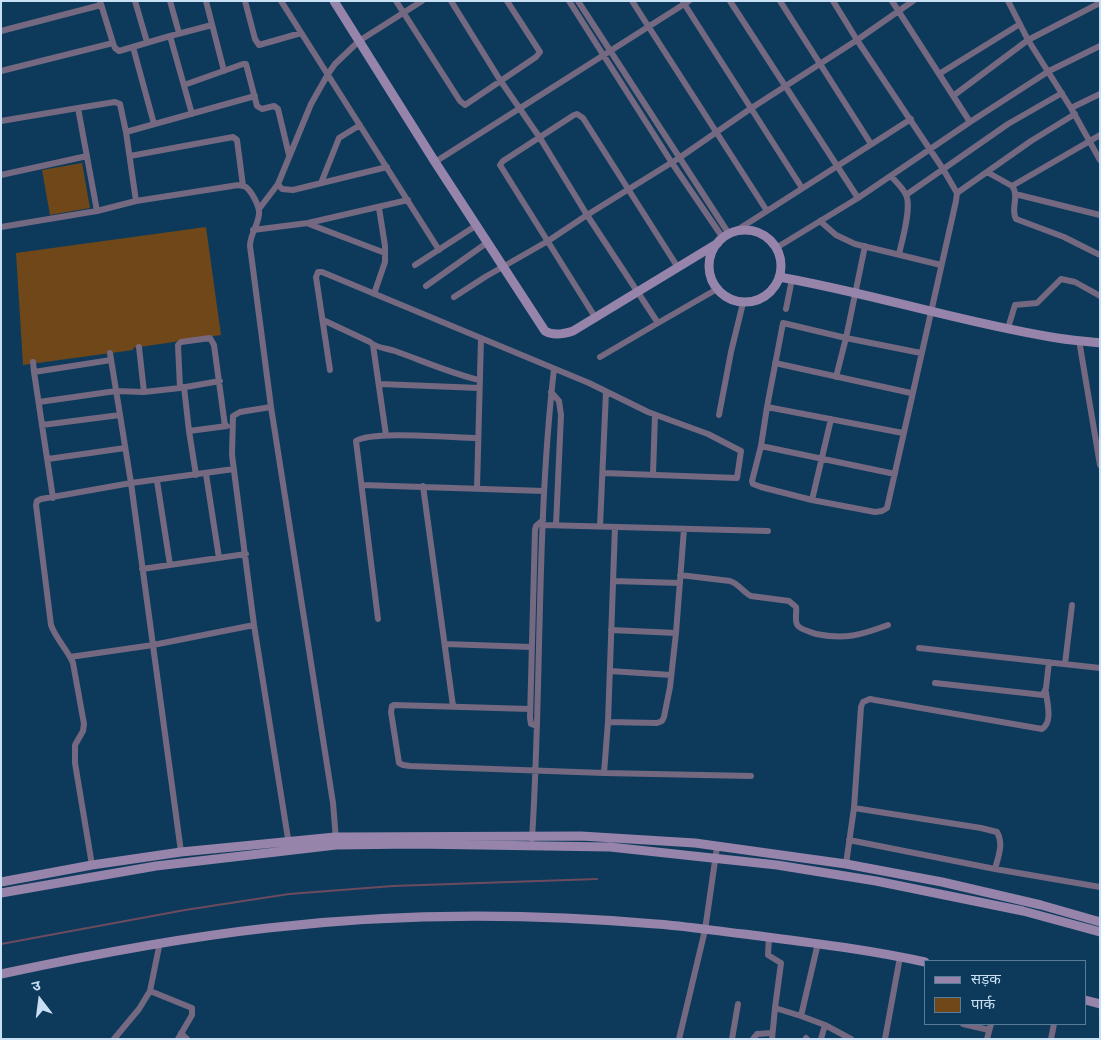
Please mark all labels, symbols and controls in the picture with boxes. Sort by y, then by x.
legend [924,960,1086,1025]
text: सड़क [971,969,1001,987]
north arrow [15,975,65,1025]
text: उ [30,976,42,994]
text: पार्क [971,994,995,1012]

